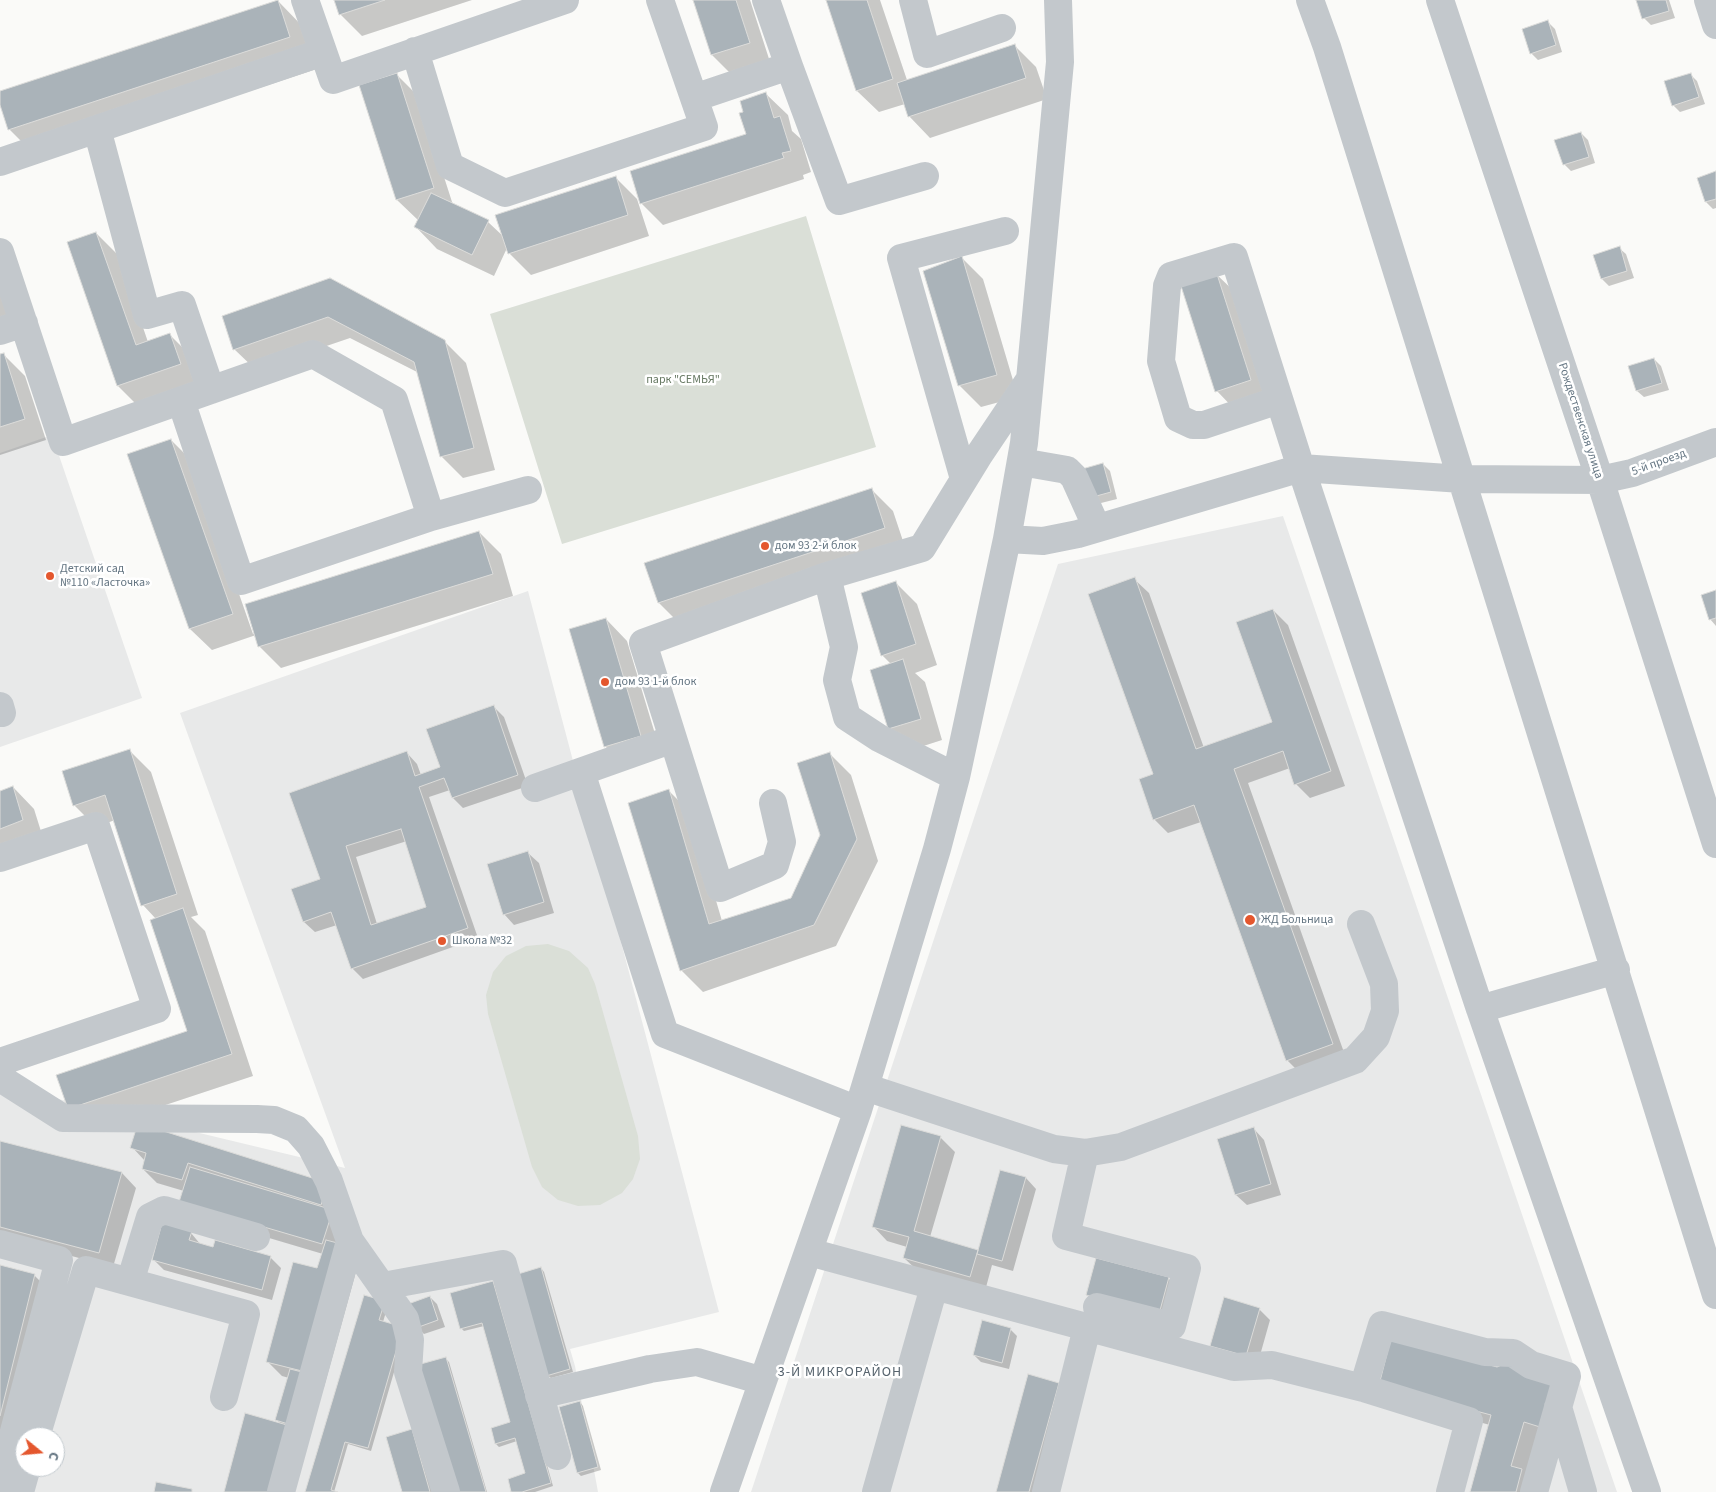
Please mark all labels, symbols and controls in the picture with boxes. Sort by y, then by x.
street label: Рождественская улица [1554,361,1606,481]
park label: парк "СЕМЬЯ" [646,373,720,387]
street label: 5-й проезд [1630,447,1688,479]
place label: дом 93 2-й блок [775,539,856,553]
marker: дом 93 2-й блок [759,540,771,552]
place label: Детский сад №110 «Ласточка» [60,562,150,590]
marker: Детский сад №110 «Ласточка» [44,570,56,582]
place label: дом 93 1-й блок [615,675,696,689]
marker: дом 93 1-й блок [599,676,611,688]
marker: ЖД Больница [1243,913,1257,927]
place label: ЖД Больница [1261,913,1333,927]
place label: Школа №32 [452,934,512,948]
marker: Школа №32 [436,935,448,947]
district label: 3-Й МИКРОРАЙОН [776,1365,904,1381]
north arrow [15,1427,65,1477]
text: С [43,1449,64,1463]

